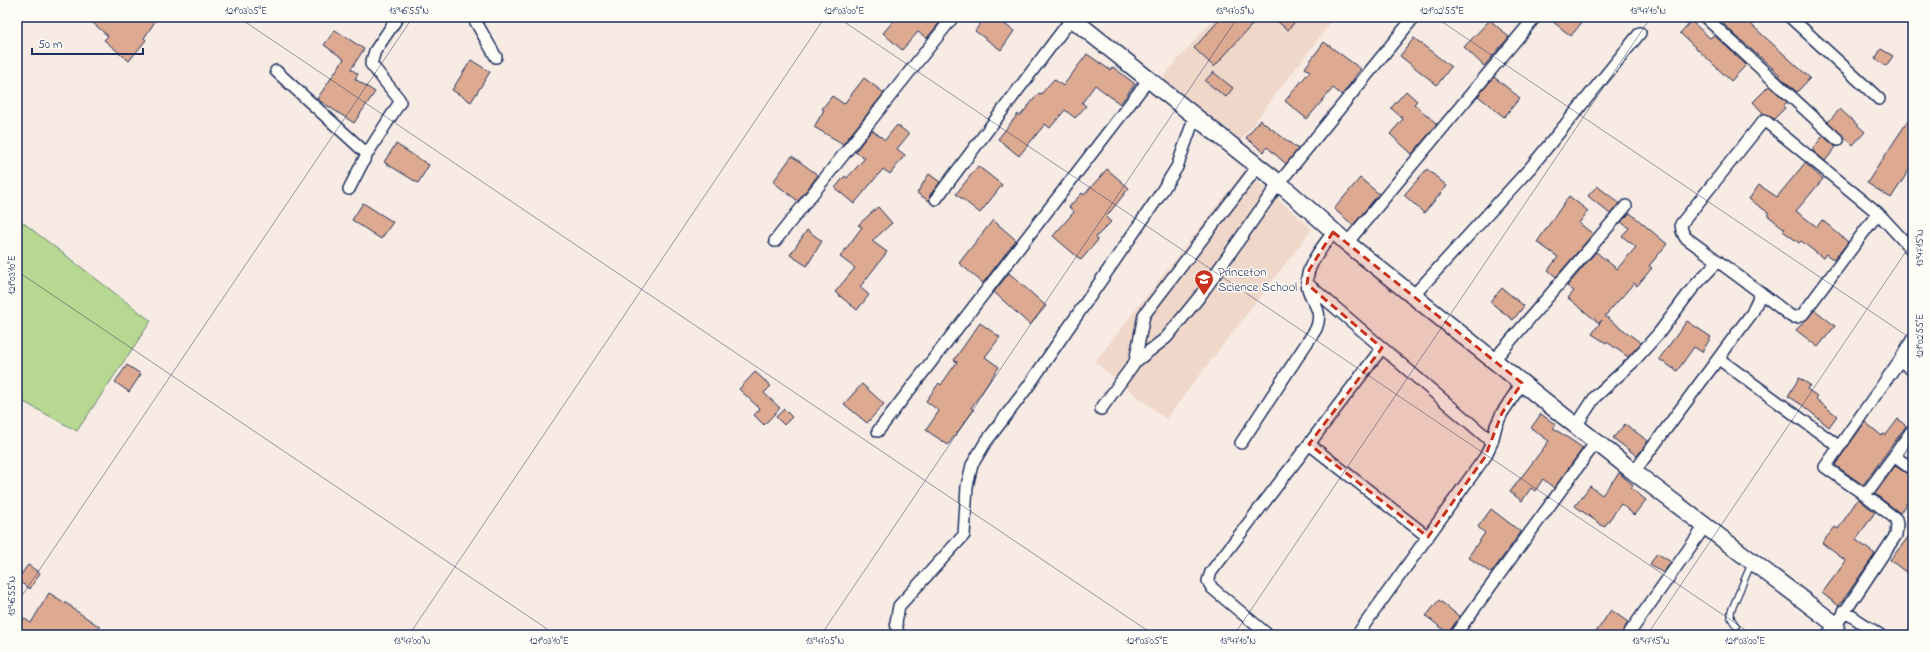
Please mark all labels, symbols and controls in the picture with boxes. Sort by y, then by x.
text: 121°03'05"E [225,4,267,19]
text: 13°46'55"N [389,4,429,19]
text: 121°03'00"E [824,4,864,19]
text: 13°47'05"N [1216,4,1254,19]
text: 121°02'55"E [1420,4,1464,19]
text: 13°47'10"N [1630,4,1666,19]
scale bar [32,30,143,56]
text: 50 m [38,36,62,54]
text: 13°47'15"N [1913,229,1928,267]
text: 121°03'10"E [5,255,20,295]
place label: Princeton Science School [1218,263,1297,297]
school or university icon: Princeton Science School [1193,268,1215,296]
text: 121°02'55"E [1913,314,1928,358]
text: 13°46'55"N [5,576,20,616]
text: 13°47'00"N [393,634,431,649]
text: 121°03'10"E [529,634,569,649]
text: 13°47'05"N [806,634,844,649]
text: 121°03'05"E [1126,634,1168,649]
text: 13°47'10"N [1220,634,1256,649]
text: 13°47'15"N [1632,634,1670,649]
text: 121°03'00"E [1725,634,1765,649]

